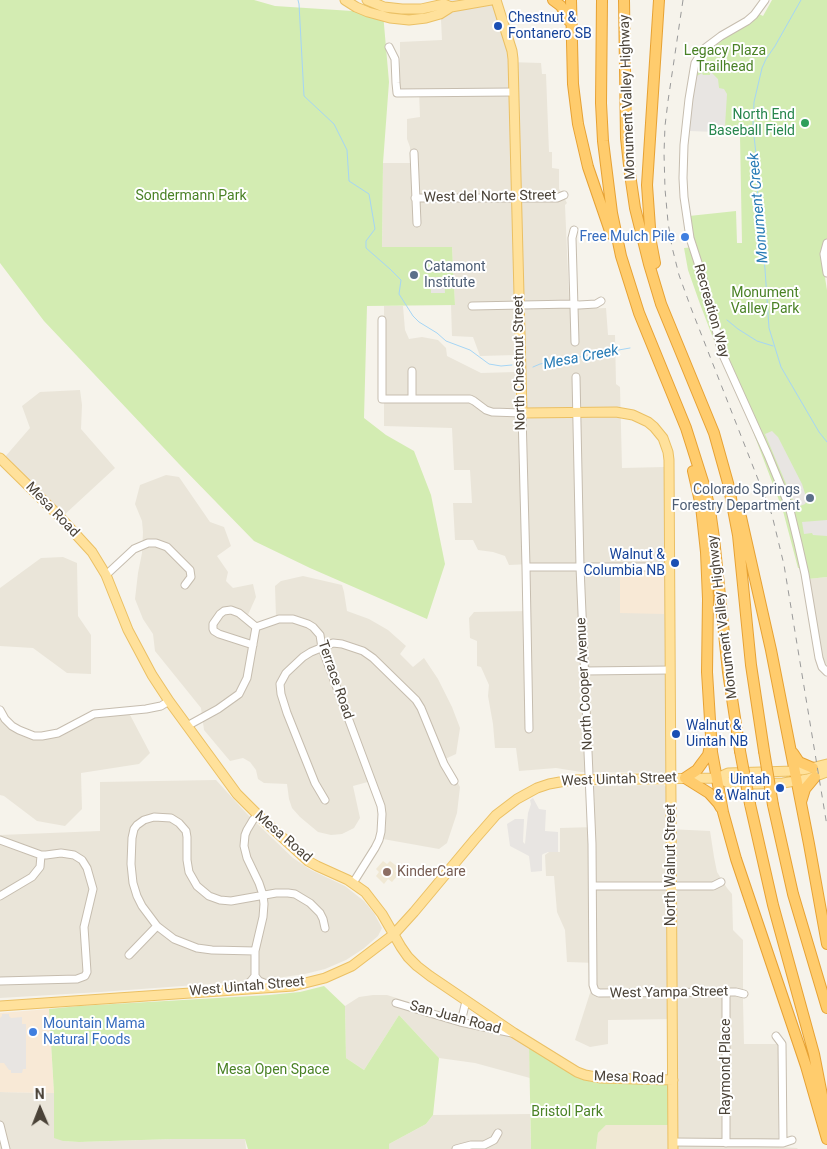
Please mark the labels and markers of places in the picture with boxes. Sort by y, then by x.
place label: Chestnut & Fontanero SB [508,10,592,42]
marker: Chestnut & Fontanero SB [492,20,504,32]
place label: North End Baseball Field [708,107,795,140]
marker: North End Baseball Field [799,117,811,129]
place label: Free Mulch Pile [580,229,675,245]
marker: Free Mulch Pile [679,231,691,243]
place label: Catamont Institute [424,259,485,292]
marker: Catamont Institute [408,269,420,281]
place label: Colorado Springs Forestry Department [672,482,800,514]
marker: Colorado Springs Forestry Department [804,492,816,504]
place label: Walnut & Columbia NB [583,547,665,580]
marker: Walnut & Columbia NB [669,557,681,569]
place label: Walnut & Uintah NB [686,718,748,750]
marker: Walnut & Uintah NB [670,728,682,740]
place label: Uintah & Walnut [715,772,770,804]
marker: Uintah & Walnut [774,782,786,794]
place label: KinderCare [397,864,466,880]
marker: KinderCare [381,866,393,878]
place label: Mountain Mama Natural Foods [43,1016,145,1048]
marker: Mountain Mama Natural Foods [27,1026,39,1038]

